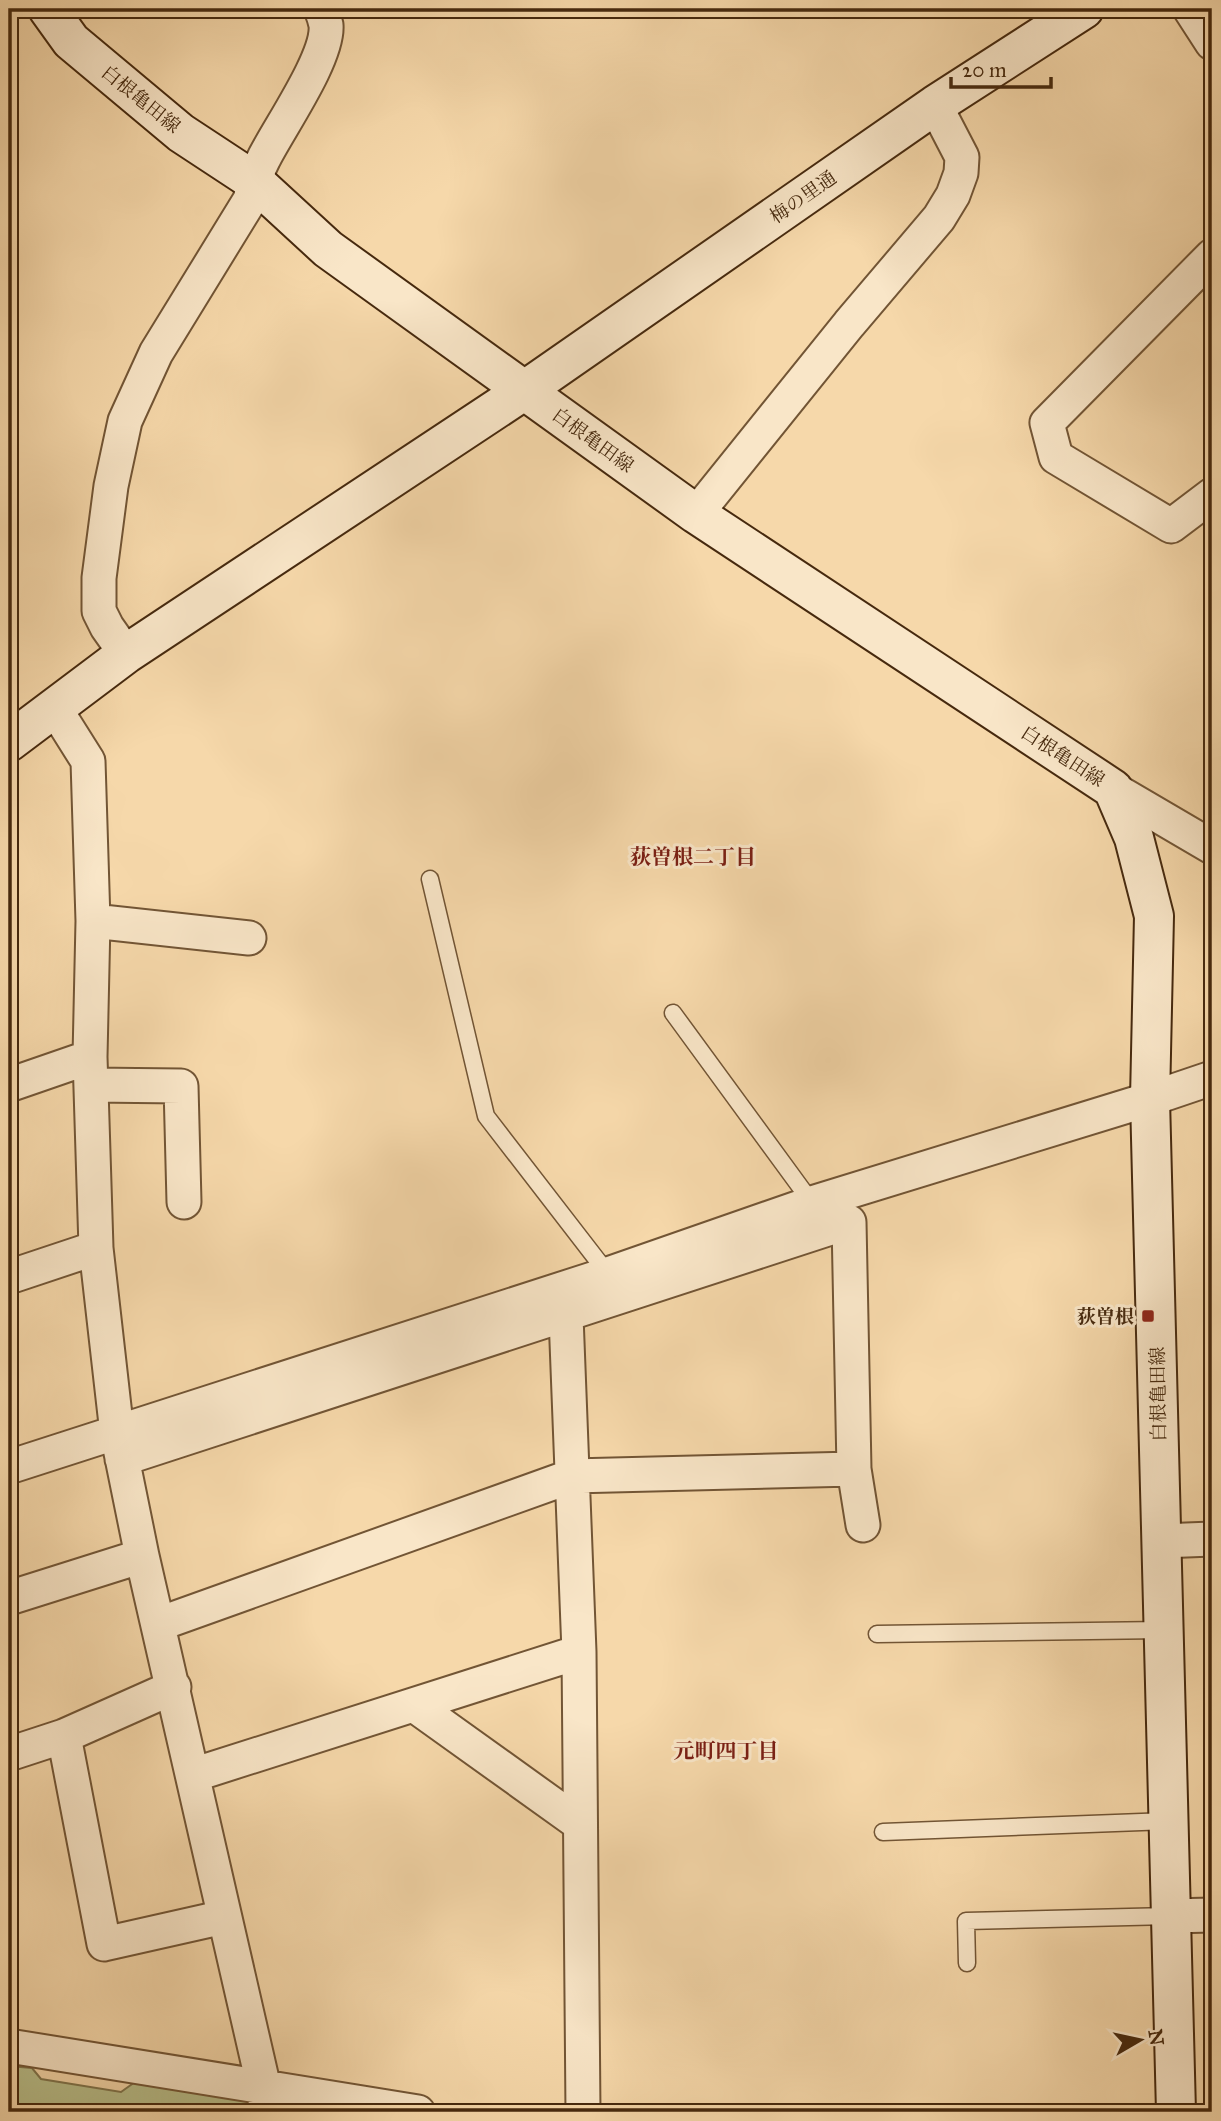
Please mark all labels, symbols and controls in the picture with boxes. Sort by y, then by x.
scale bar [951,46,1051,90]
text: 20 m [962,57,1007,83]
street label: 白根亀田線 [97,60,185,138]
street label: 梅の里通 [765,166,841,228]
street label: 白根亀田線 [548,403,638,477]
street label: 白根亀田線 [1017,720,1109,792]
district label: 荻曽根二丁目 [630,844,756,870]
place label: 荻曽根 [1077,1305,1134,1328]
marker: 荻曽根 [1140,1308,1156,1324]
street label: 白根亀田線 [1146,1346,1170,1442]
district label: 元町四丁目 [674,1738,779,1764]
north arrow [1106,2006,1176,2076]
text: N [1144,2028,1169,2047]

